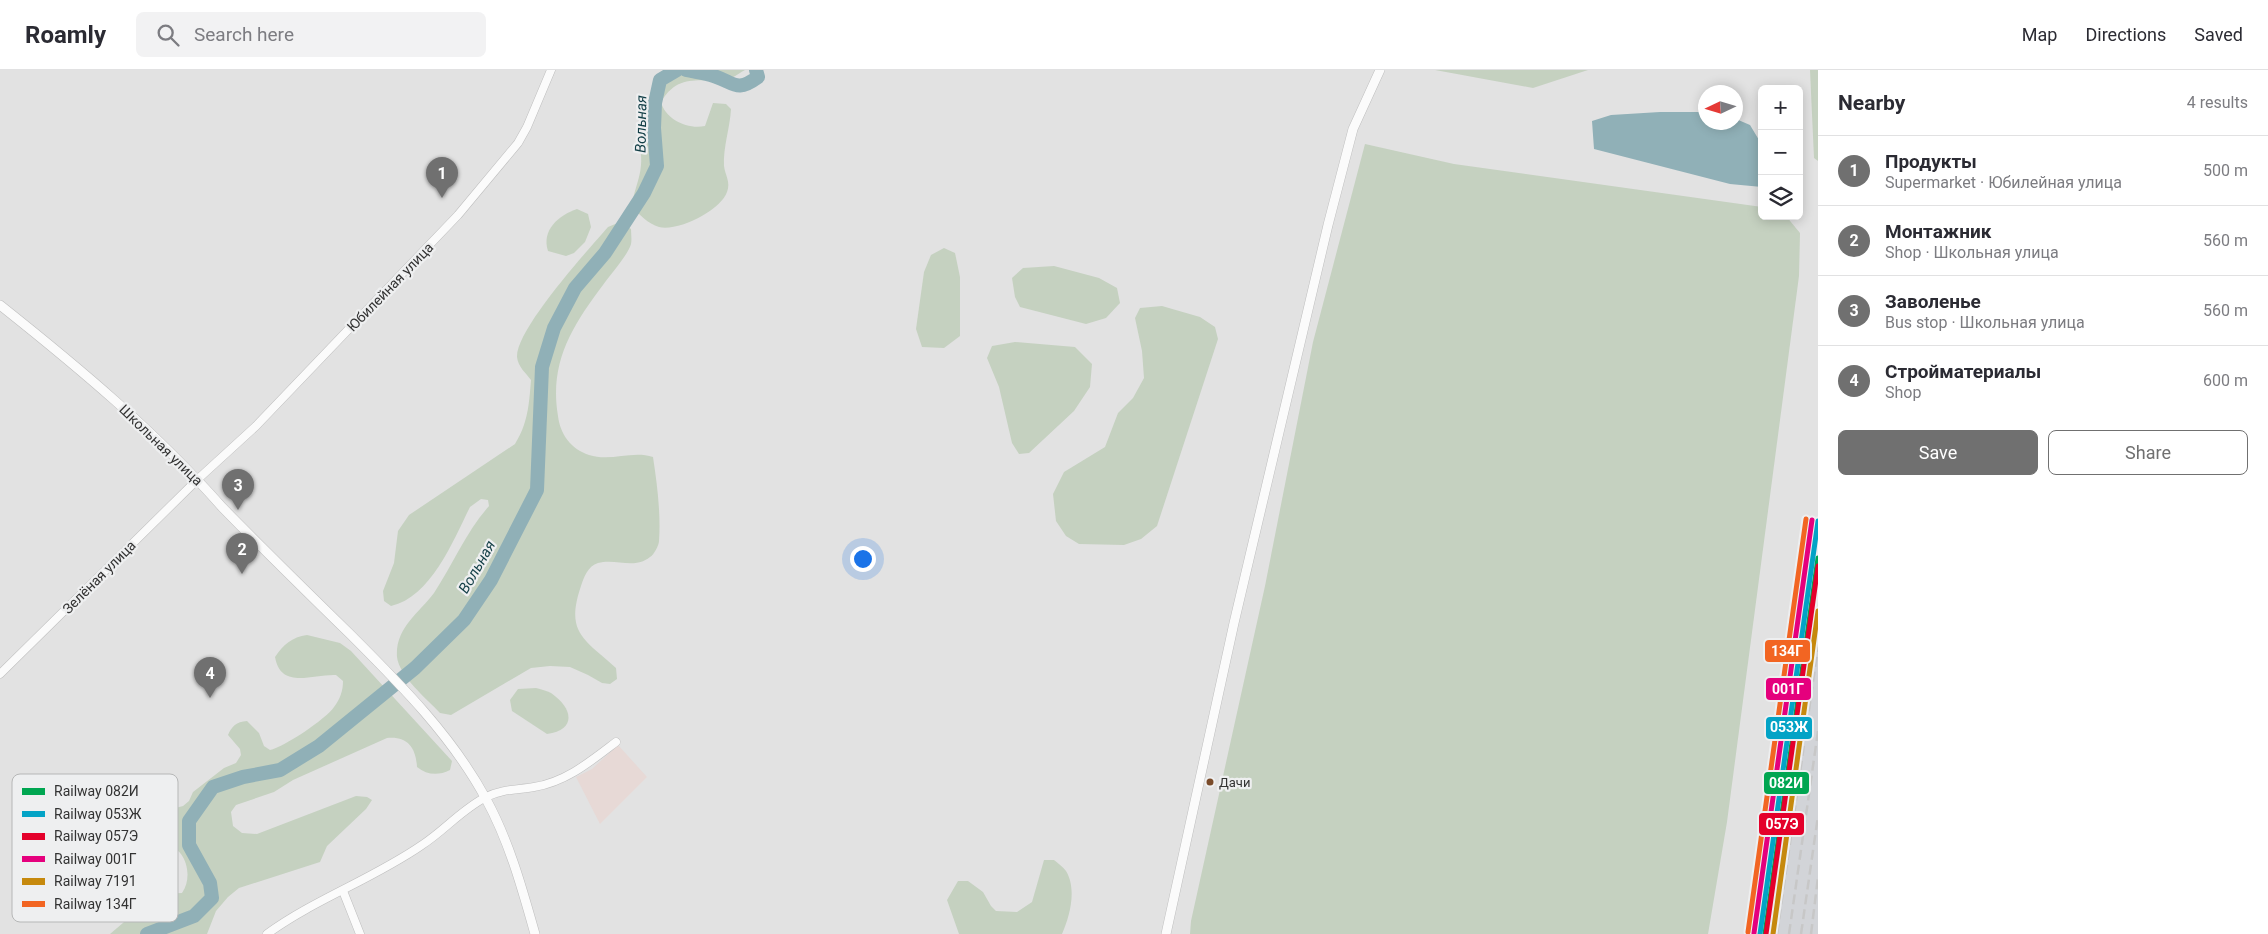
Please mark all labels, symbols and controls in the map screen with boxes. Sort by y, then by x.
search box [136,12,486,57]
text: Roamly [25,21,106,49]
icon: search [154,21,182,49]
text: Search here [194,23,294,46]
text: Map [2022,24,2057,45]
text: Directions [2085,24,2166,45]
text: Saved [2194,24,2243,45]
north arrow [1698,85,1743,130]
map controls [1758,85,1803,220]
button: + [1758,85,1803,130]
text: Nearby [1838,91,1905,115]
text: 4 results [2187,93,2248,112]
water label: Вольная [631,95,651,153]
button: − [1758,130,1803,175]
text: Продукты [1885,150,1977,173]
pin: 1 [426,157,458,198]
text: 1 [1849,161,1859,180]
text: 500 m [2203,161,2248,180]
text: Supermarket · Юбилейная улица [1885,173,2122,192]
button: layers [1758,175,1803,220]
text: Монтажник [1885,220,1991,243]
text: 2 [1849,231,1859,250]
text: 560 m [2203,231,2248,250]
street label: Юбилейная улица [344,239,436,335]
text: Shop · Школьная улица [1885,243,2059,262]
text: Заволенье [1885,290,1981,313]
text: 3 [1849,301,1859,320]
text: 560 m [2203,301,2248,320]
text: Bus stop · Школьная улица [1885,313,2085,332]
text: Стройматериалы [1885,360,2041,383]
text: 4 [1849,371,1859,390]
text: 600 m [2203,371,2248,390]
text: Shop [1885,383,1921,402]
street label: Школьная улица [116,401,206,489]
button: Save [1838,430,2038,475]
button: Share [2048,430,2248,475]
pin: 3 [222,469,254,510]
pin: 2 [226,533,258,574]
street label: Зелёная улица [59,537,139,617]
water label: Вольная [455,537,499,597]
your location [850,546,876,572]
line badge: 134Г [1764,639,1811,663]
text: 134Г [1771,643,1803,659]
pin: 4 [194,657,226,698]
line badge: 001Г [1765,677,1812,701]
text: 001Г [1772,681,1804,697]
line badge: 053Ж [1765,716,1813,740]
text: 053Ж [1770,719,1808,735]
line badge: 082И [1763,771,1810,795]
legend [12,774,178,922]
place label: Дачи [1219,775,1250,790]
text: 082И [1769,775,1803,791]
marker: Дачи [1205,777,1215,787]
text: Railway 082И [54,783,139,799]
text: Railway 053Ж [54,806,142,822]
line badge: 057Э [1758,812,1805,836]
text: 057Э [1765,816,1799,832]
text: Railway 057Э [54,828,138,844]
text: Railway 001Г [54,851,137,867]
text: Railway 7191 [54,873,137,889]
text: Railway 134Г [54,896,137,912]

